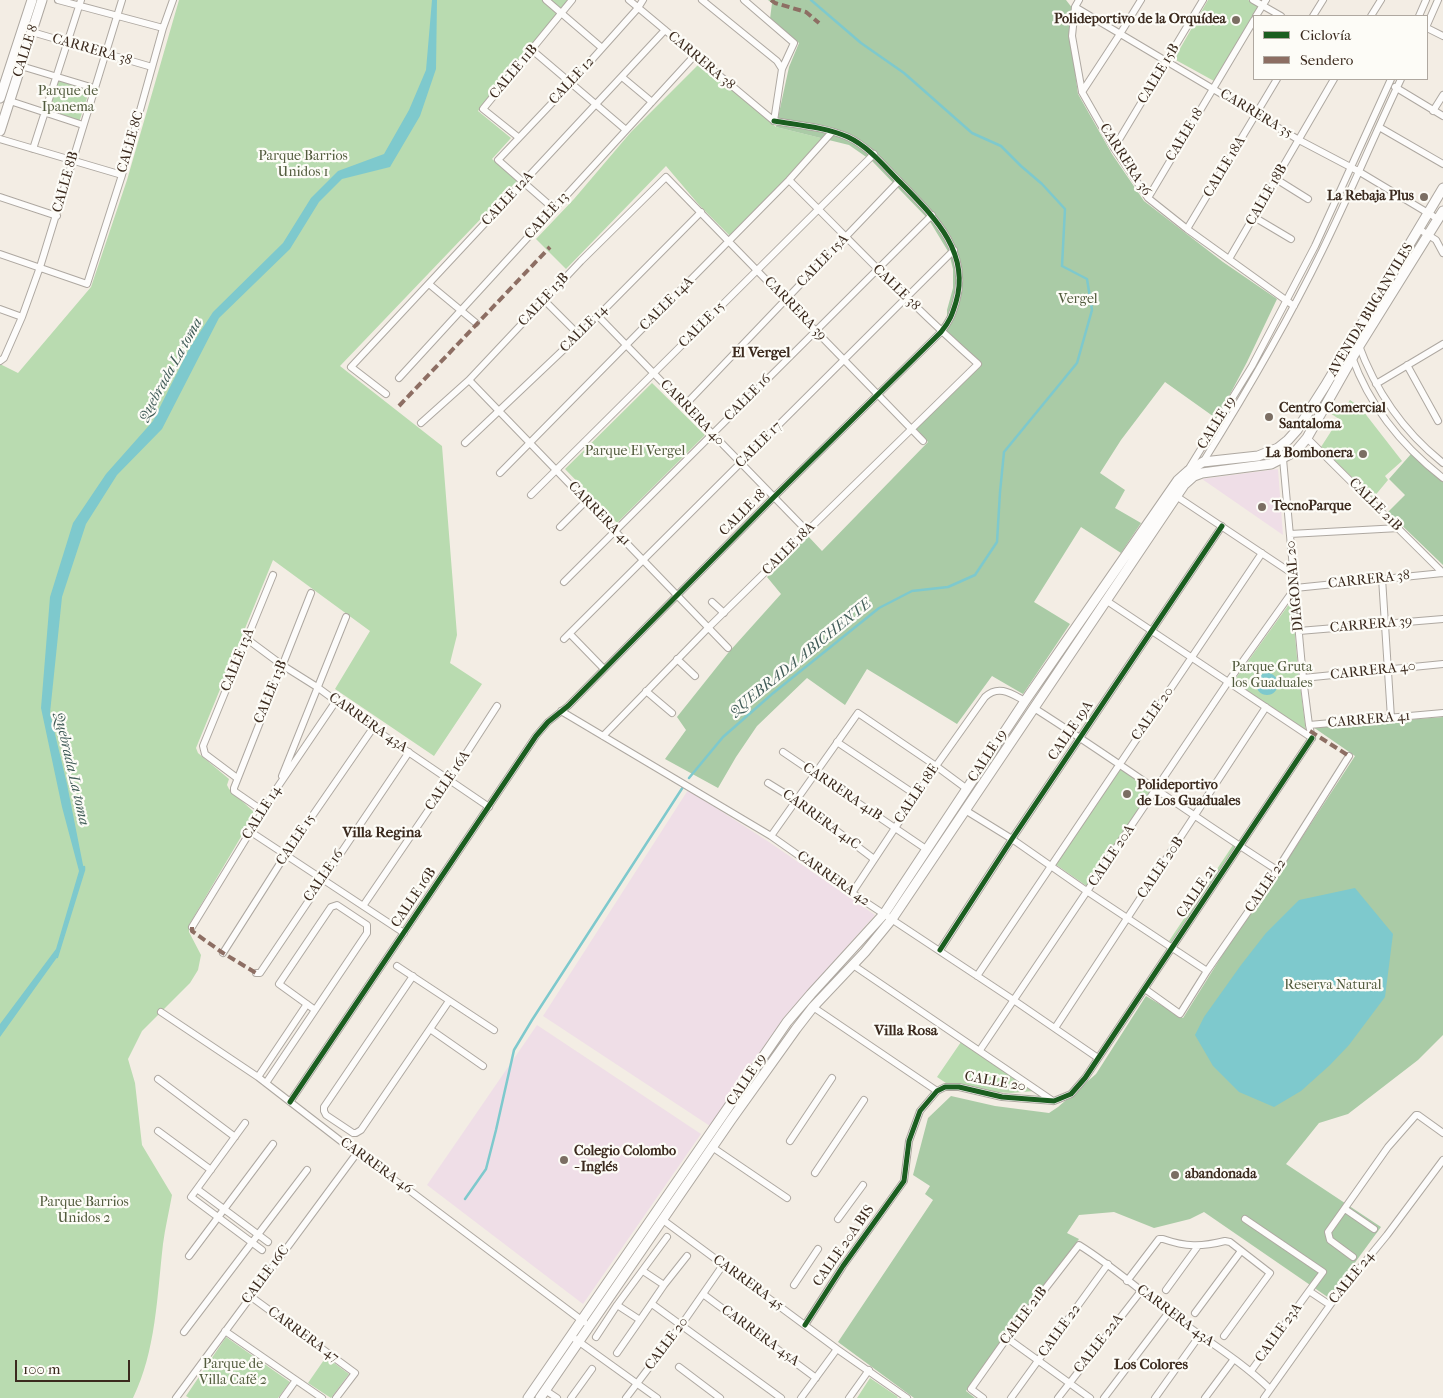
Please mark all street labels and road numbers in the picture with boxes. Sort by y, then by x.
street label: CALLE 8 [10,23,42,79]
street label: CARRERA 38 [664,28,738,94]
street label: CARRERA 38 [50,31,134,69]
street label: CALLE 11B [486,41,542,103]
street label: CALLE 15B [1135,41,1183,107]
street label: CALLE 12 [546,54,598,108]
street label: CARRERA 35 [1217,86,1295,142]
street label: CALLE 18 [1163,105,1207,165]
street label: CALLE 8C [114,109,148,175]
street label: CARRERA 36 [1095,121,1155,199]
street label: CALLE 18A [1200,134,1250,200]
street label: CALLE 8B [49,149,83,215]
street label: CALLE 18B [1243,161,1291,229]
street label: CALLE 12A [479,168,537,230]
street label: CALLE 13 [521,189,573,243]
street label: CALLE 15A [794,231,852,291]
street label: AVENIDA BUGANVILES [1325,240,1417,380]
street label: CALLE 38 [869,261,923,315]
street label: CALLE 13B [515,270,573,330]
street label: CARRERA 39 [760,273,830,345]
street label: CALLE 14A [637,274,697,334]
street label: CALLE 15 [676,299,728,351]
street label: CALLE 14 [557,302,611,356]
street label: CALLE 16 [721,371,775,425]
street label: CARRERA 40 [656,376,728,450]
street label: CALLE 19 [1194,393,1240,453]
street label: CALLE 17 [732,418,786,472]
street label: CALLE 21B [1345,475,1405,535]
street label: CARRERA 41 [564,478,634,550]
street label: CALLE 18 [716,486,770,540]
street label: CALLE 18A [759,519,819,579]
street label: DIAGONAL 20 [1283,540,1307,632]
street label: CARRERA 38 [1327,567,1411,593]
street label: CARRERA 39 [1329,613,1413,637]
street label: CALLE 13A [218,626,258,694]
street label: CALLE 13B [251,658,291,726]
street label: CARRERA 40 [1330,658,1416,684]
street label: CALLE 20 [1128,684,1178,744]
street label: CARRERA 43A [325,690,411,756]
street label: CALLE 19A [1045,698,1097,764]
street label: CARRERA 41 [1327,708,1411,732]
street label: CALLE 19 [965,727,1011,785]
street label: CALLE 16A [422,748,474,814]
street label: CARRERA 41B [799,759,885,825]
street label: CALLE 18E [891,761,943,827]
street label: CALLE 14 [239,783,285,843]
street label: CARRERA 41C [779,786,863,854]
street label: CALLE 15 [273,811,319,869]
street label: CALLE 20A [1085,822,1139,890]
street label: CALLE 20B [1134,834,1188,902]
street label: CALLE 16 [300,847,348,905]
street label: CARRERA 42 [793,848,873,910]
street label: CALLE 22 [1242,856,1290,916]
street label: CALLE 21 [1174,863,1220,921]
street label: CALLE 16B [388,865,440,931]
street label: CALLE 19 [723,1051,771,1109]
street label: CALLE 20 [963,1068,1027,1096]
street label: CARRERA 46 [337,1134,415,1198]
street label: CALLE 20A BIS [810,1202,878,1290]
street label: CALLE 16C [239,1242,293,1308]
street label: CALLE 24 [1326,1248,1378,1308]
street label: CARRERA 45 [709,1252,787,1314]
street label: CARRERA 43A [1133,1281,1217,1351]
street label: CALLE 21B [997,1284,1051,1348]
street label: CALLE 23A [1252,1300,1306,1366]
street label: CALLE 22 [1035,1301,1085,1361]
street label: CARRERA 45A [718,1302,802,1370]
street label: CARRERA 47 [264,1303,342,1367]
street label: CALLE 22A [1071,1311,1127,1377]
street label: CALLE 20 [642,1314,692,1374]

